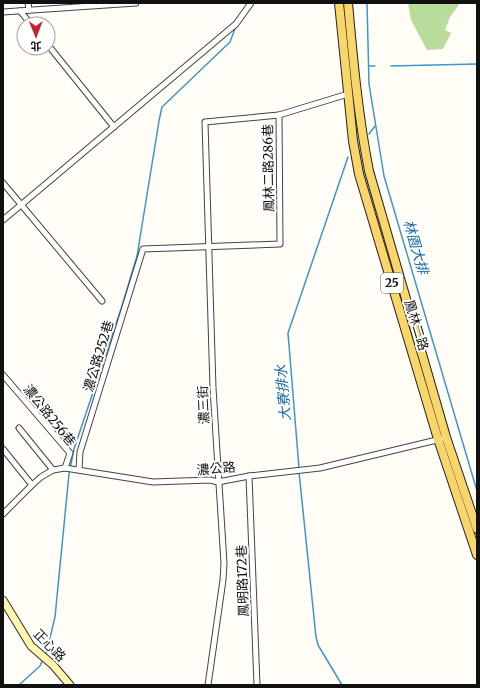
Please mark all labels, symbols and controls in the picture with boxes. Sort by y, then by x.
north arrow [16,16,56,56]
text: 北 [31,39,42,53]
street label: 鳳林二路286巷 [259,124,278,212]
water label: 林園大排 [400,218,433,278]
road number: 25 [381,273,403,293]
street label: 鳳林二路 [401,298,432,353]
street label: 濃公路252巷 [80,318,117,394]
water label: 大寮排水 [272,363,294,422]
street label: 濃公路256巷 [20,381,80,450]
street label: 濃三街 [194,385,213,425]
street label: 濃公路 [196,458,236,479]
street label: 鳳明路172巷 [233,545,252,617]
street label: 正心路 [30,626,69,665]

